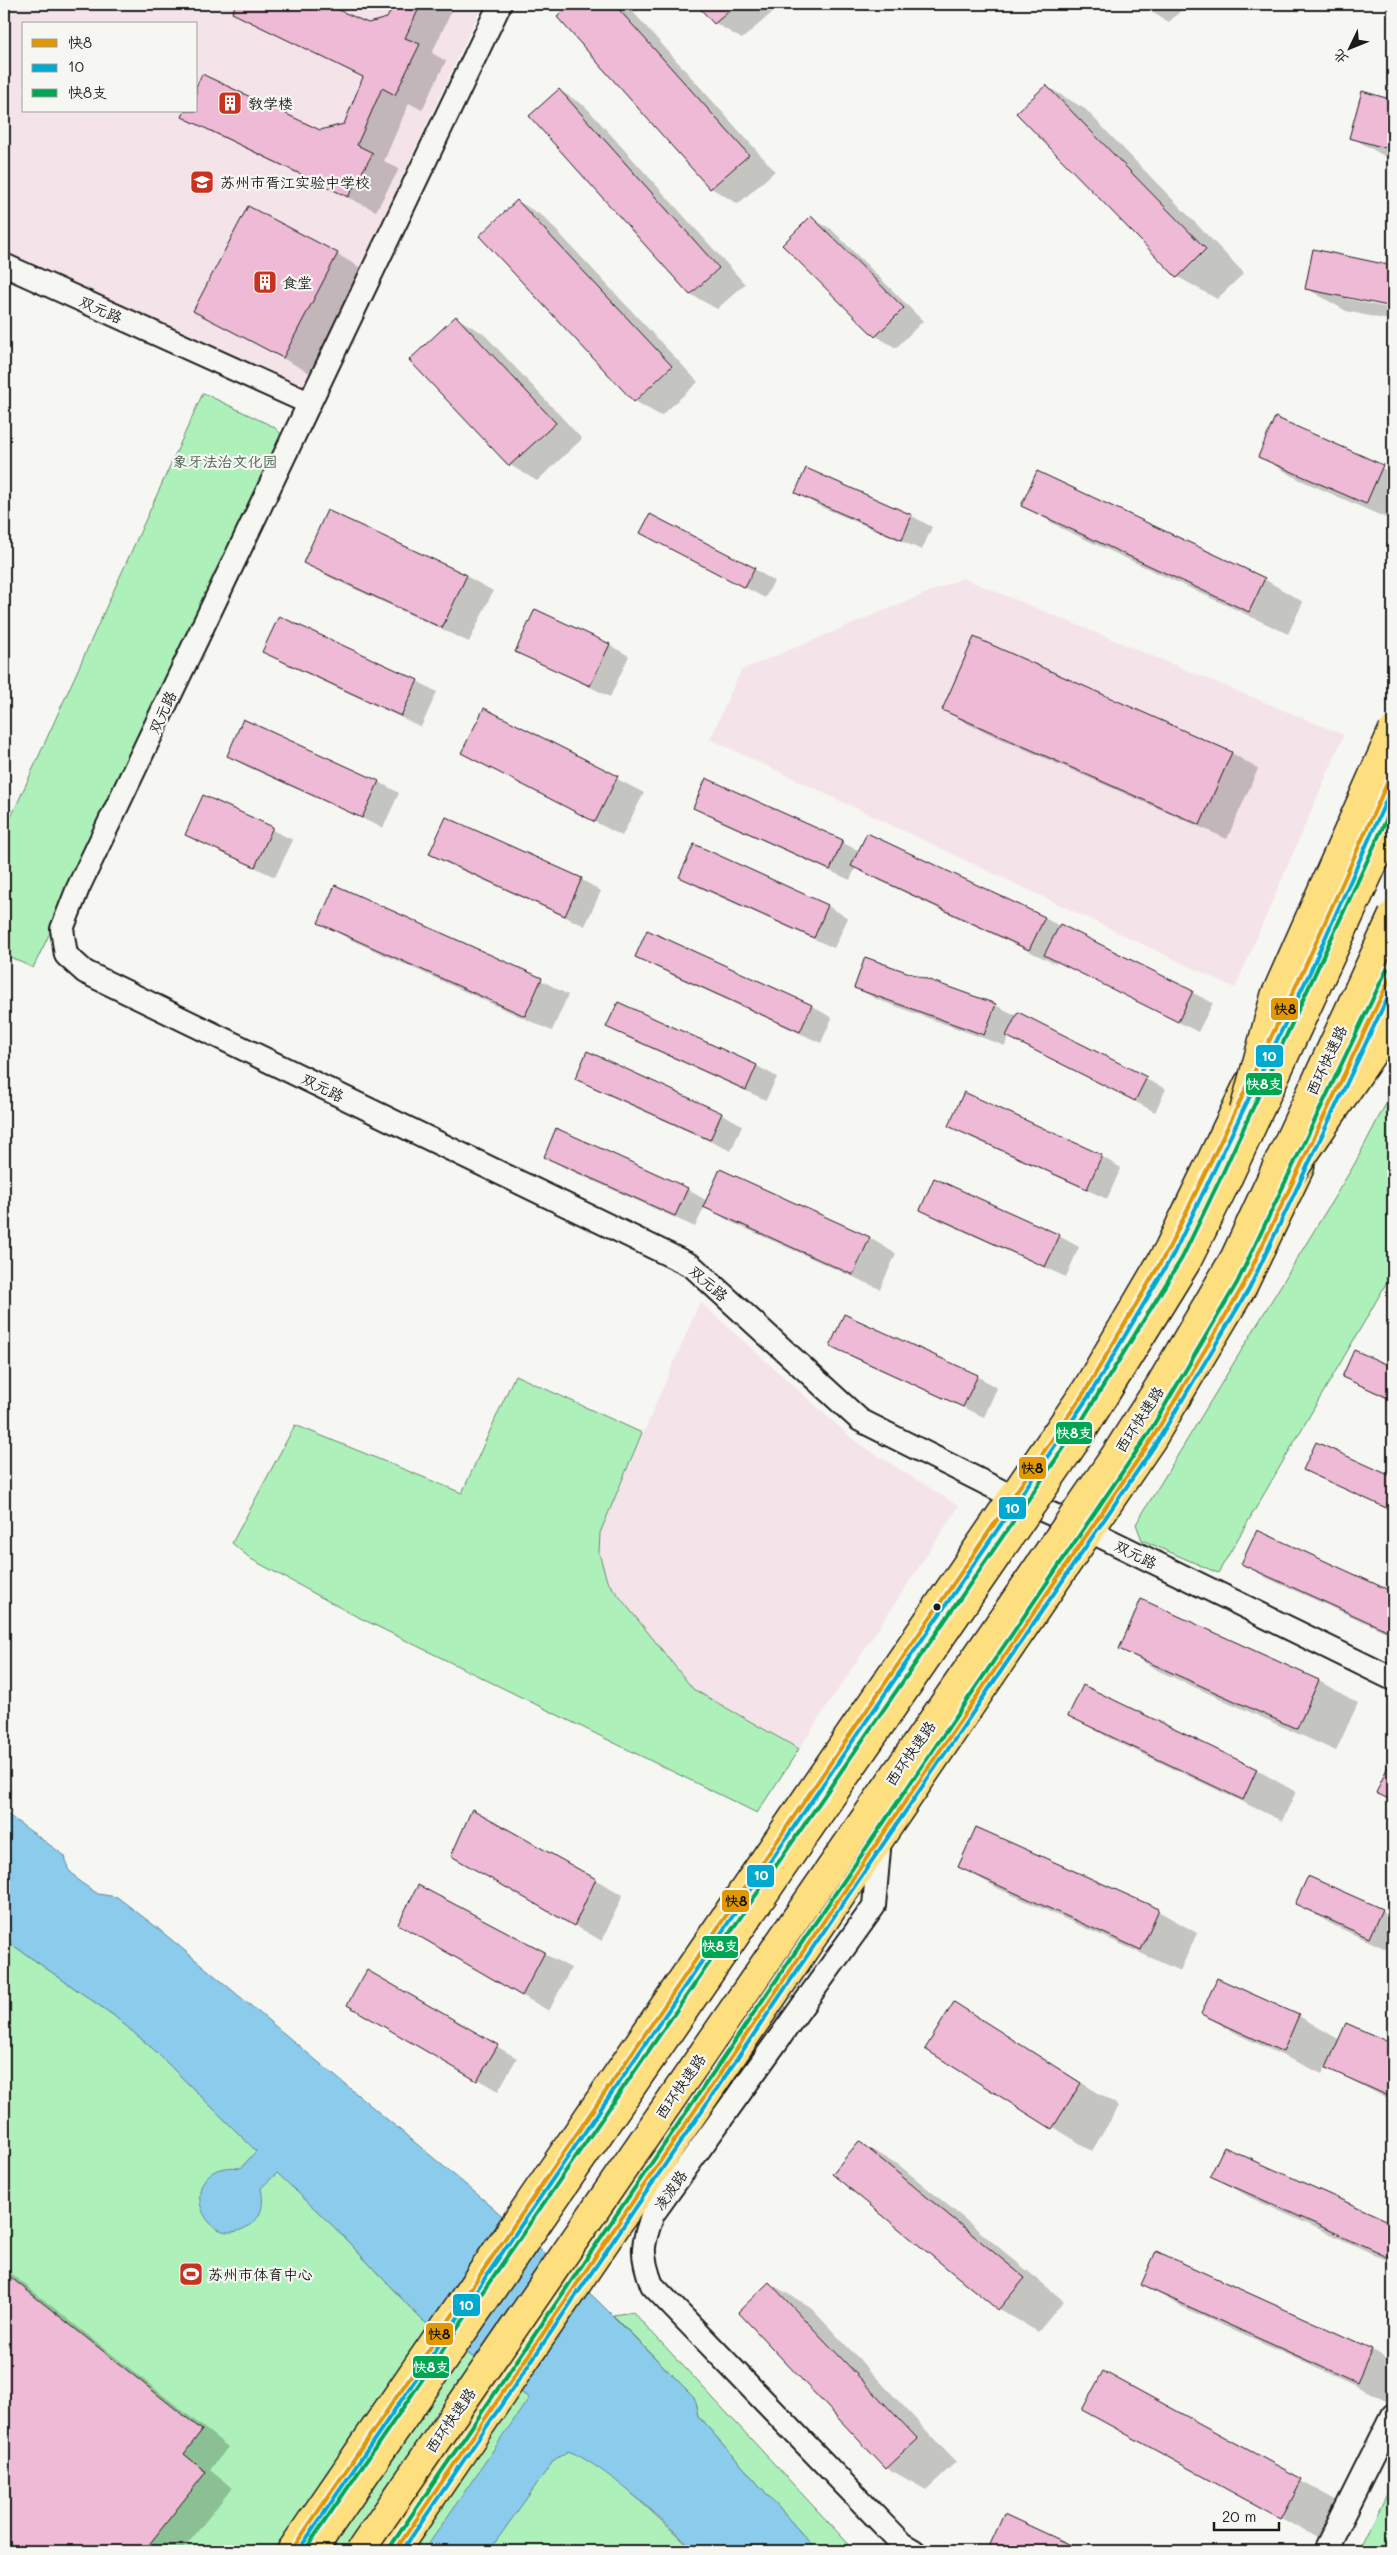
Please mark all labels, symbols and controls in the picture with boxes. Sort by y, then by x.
legend [22,22,198,112]
north arrow [1324,22,1374,72]
text: 快8 [68,32,92,52]
text: 北 [1328,46,1352,69]
text: 10 [68,56,84,76]
text: 快8支 [68,82,107,102]
building icon: 教学楼 [217,90,243,116]
place label: 教学楼 [248,93,293,113]
school or university icon: 苏州市胥江实验中学校 [189,169,215,195]
place label: 苏州市胥江实验中学校 [220,172,370,192]
building icon: 食堂 [252,269,278,295]
place label: 食堂 [282,272,312,292]
street label: 双元路 [76,291,126,327]
park label: 象牙法治文化园 [172,451,278,471]
street label: 双元路 [143,687,181,737]
line badge: 快8 [1270,997,1299,1021]
text: 快8 [1274,999,1297,1018]
street label: 西环快速路 [1301,1022,1351,1098]
line badge: 10 [1255,1044,1284,1068]
text: 10 [1261,1046,1277,1065]
street label: 双元路 [298,1068,348,1106]
line badge: 快8支 [1245,1072,1283,1096]
text: 快8支 [1246,1074,1282,1093]
street label: 双元路 [685,1261,733,1305]
street label: 西环快速路 [1110,1382,1168,1456]
line badge: 快8支 [1055,1421,1093,1445]
text: 快8支 [1056,1423,1092,1442]
line badge: 快8 [1018,1456,1047,1480]
text: 快8 [1021,1458,1044,1477]
line badge: 10 [998,1496,1027,1520]
text: 10 [1004,1498,1020,1517]
street label: 双元路 [1111,1535,1161,1573]
unlabelled marker [932,1602,942,1612]
street label: 西环快速路 [880,1717,940,1789]
line badge: 10 [746,1864,775,1888]
text: 10 [753,1865,769,1884]
line badge: 快8 [721,1889,750,1913]
text: 快8 [725,1891,748,1910]
line badge: 快8支 [701,1935,739,1959]
text: 快8支 [702,1936,738,1955]
street label: 西环快速路 [650,2050,710,2122]
street label: 凌波路 [649,2166,691,2214]
sports icon: 苏州市体育中心 [178,2261,204,2287]
place label: 苏州市体育中心 [208,2264,313,2284]
line badge: 10 [452,2293,481,2317]
text: 10 [458,2295,474,2314]
line badge: 快8 [425,2322,454,2346]
text: 快8 [428,2324,451,2343]
line badge: 快8支 [412,2355,450,2379]
text: 快8支 [413,2357,449,2376]
street label: 西环快速路 [420,2384,480,2456]
scale bar [1214,2500,1280,2532]
text: 20 m [1222,2506,1256,2526]

